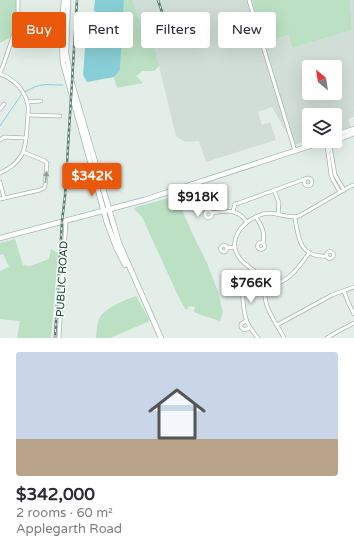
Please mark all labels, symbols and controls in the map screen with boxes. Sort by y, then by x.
chip: Buy [12,12,66,48]
chip: Rent [74,12,133,48]
chip: Filters [141,12,210,48]
chip: New [218,12,276,48]
north arrow [302,60,342,100]
map controls [302,60,342,148]
button: layers [302,108,342,148]
pin: $342K [64,163,120,197]
text: $342K [71,168,113,184]
one-way arrow [43,170,50,183]
pin: $918K [170,184,226,218]
text: $918K [177,189,219,205]
street label: PUBLIC ROAD [54,241,70,317]
pin: $766K [223,270,279,304]
text: $766K [230,275,272,291]
icon: home [141,378,213,450]
text: $342,000 [16,484,95,505]
text: 2 rooms · 60 m² [16,505,113,521]
text: Applegarth Road [16,521,122,537]

